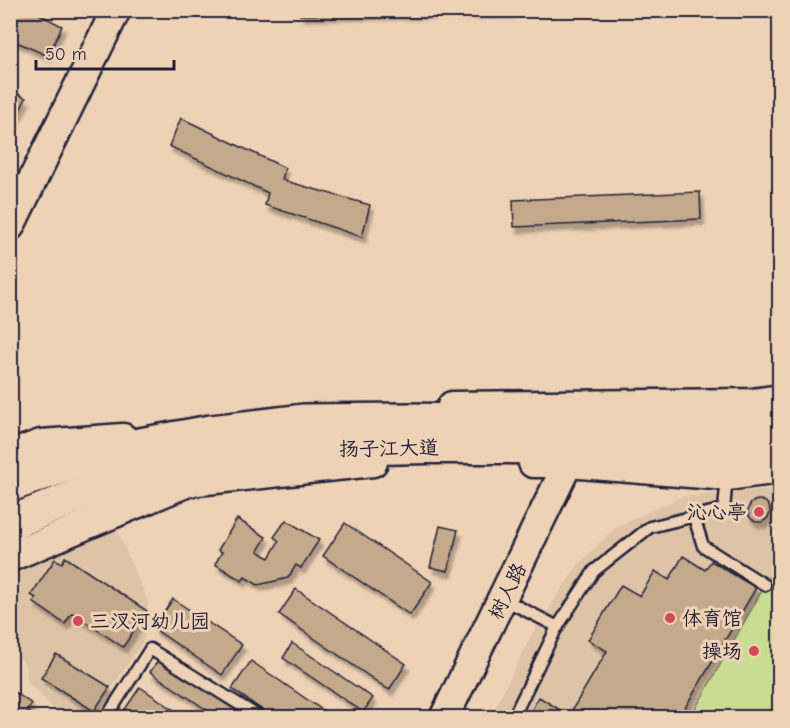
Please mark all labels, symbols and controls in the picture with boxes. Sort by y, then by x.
scale bar [36,33,174,71]
text: 50 m [45,44,87,65]
street label: 扬子江大道 [339,436,439,461]
place label: 沁心亭 [687,501,747,524]
marker: 沁心亭 [752,505,766,519]
street label: 树人路 [484,558,531,623]
place label: 体育馆 [682,607,742,630]
place label: 三汊河幼儿园 [90,610,210,633]
marker: 体育馆 [663,611,677,625]
marker: 三汊河幼儿园 [71,614,85,628]
place label: 操场 [702,640,742,663]
marker: 操场 [747,644,761,658]

